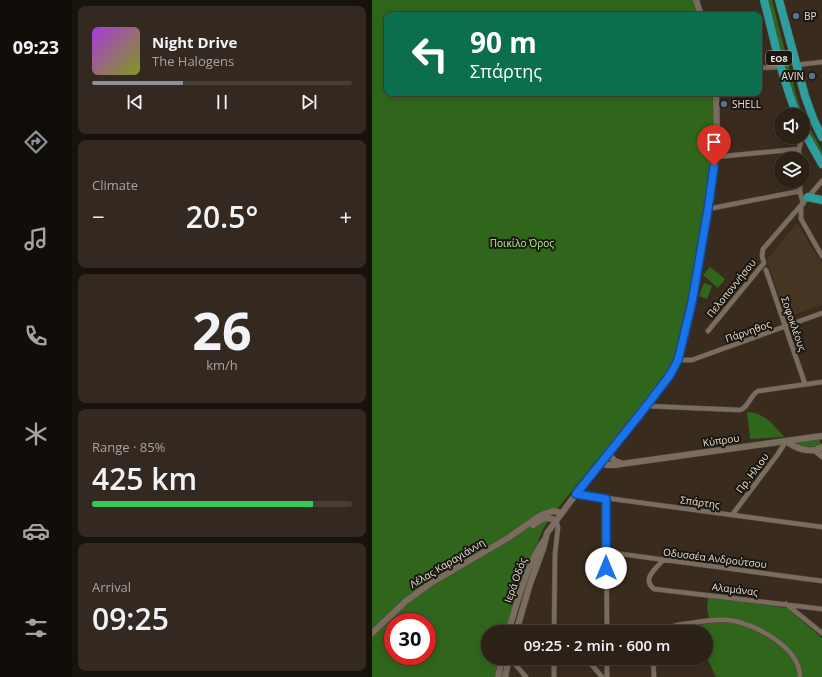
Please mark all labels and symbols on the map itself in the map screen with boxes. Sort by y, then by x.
place label: BP [804,9,816,23]
marker: BP [791,11,801,21]
road number: ΕΟ8 [766,51,792,65]
place label: AVIN [781,69,804,83]
marker: AVIN [807,71,817,81]
place label: SHELL [732,97,761,111]
marker: SHELL [719,99,729,109]
pin [697,125,731,166]
park label: Ποικίλο Όρος [490,236,554,250]
street label: Πελοποννήσου [703,256,759,320]
street label: Σοφοκλέους [778,295,810,353]
street label: Πάρνηθος [723,317,773,345]
street label: Κύπρου [702,431,740,449]
street label: Πρ. Ηλιου [732,450,772,496]
street label: Σπάρτης [679,492,721,512]
street label: Λέλας Καραγιάννη [407,535,487,591]
street label: Οδυσσέα Ανδρούτσου [662,545,768,571]
position arrow [585,547,627,589]
street label: Ιερά Οδός [500,555,530,604]
street label: Αλαμάνας [711,579,759,599]
speed limit sign: 30 [384,613,436,665]

